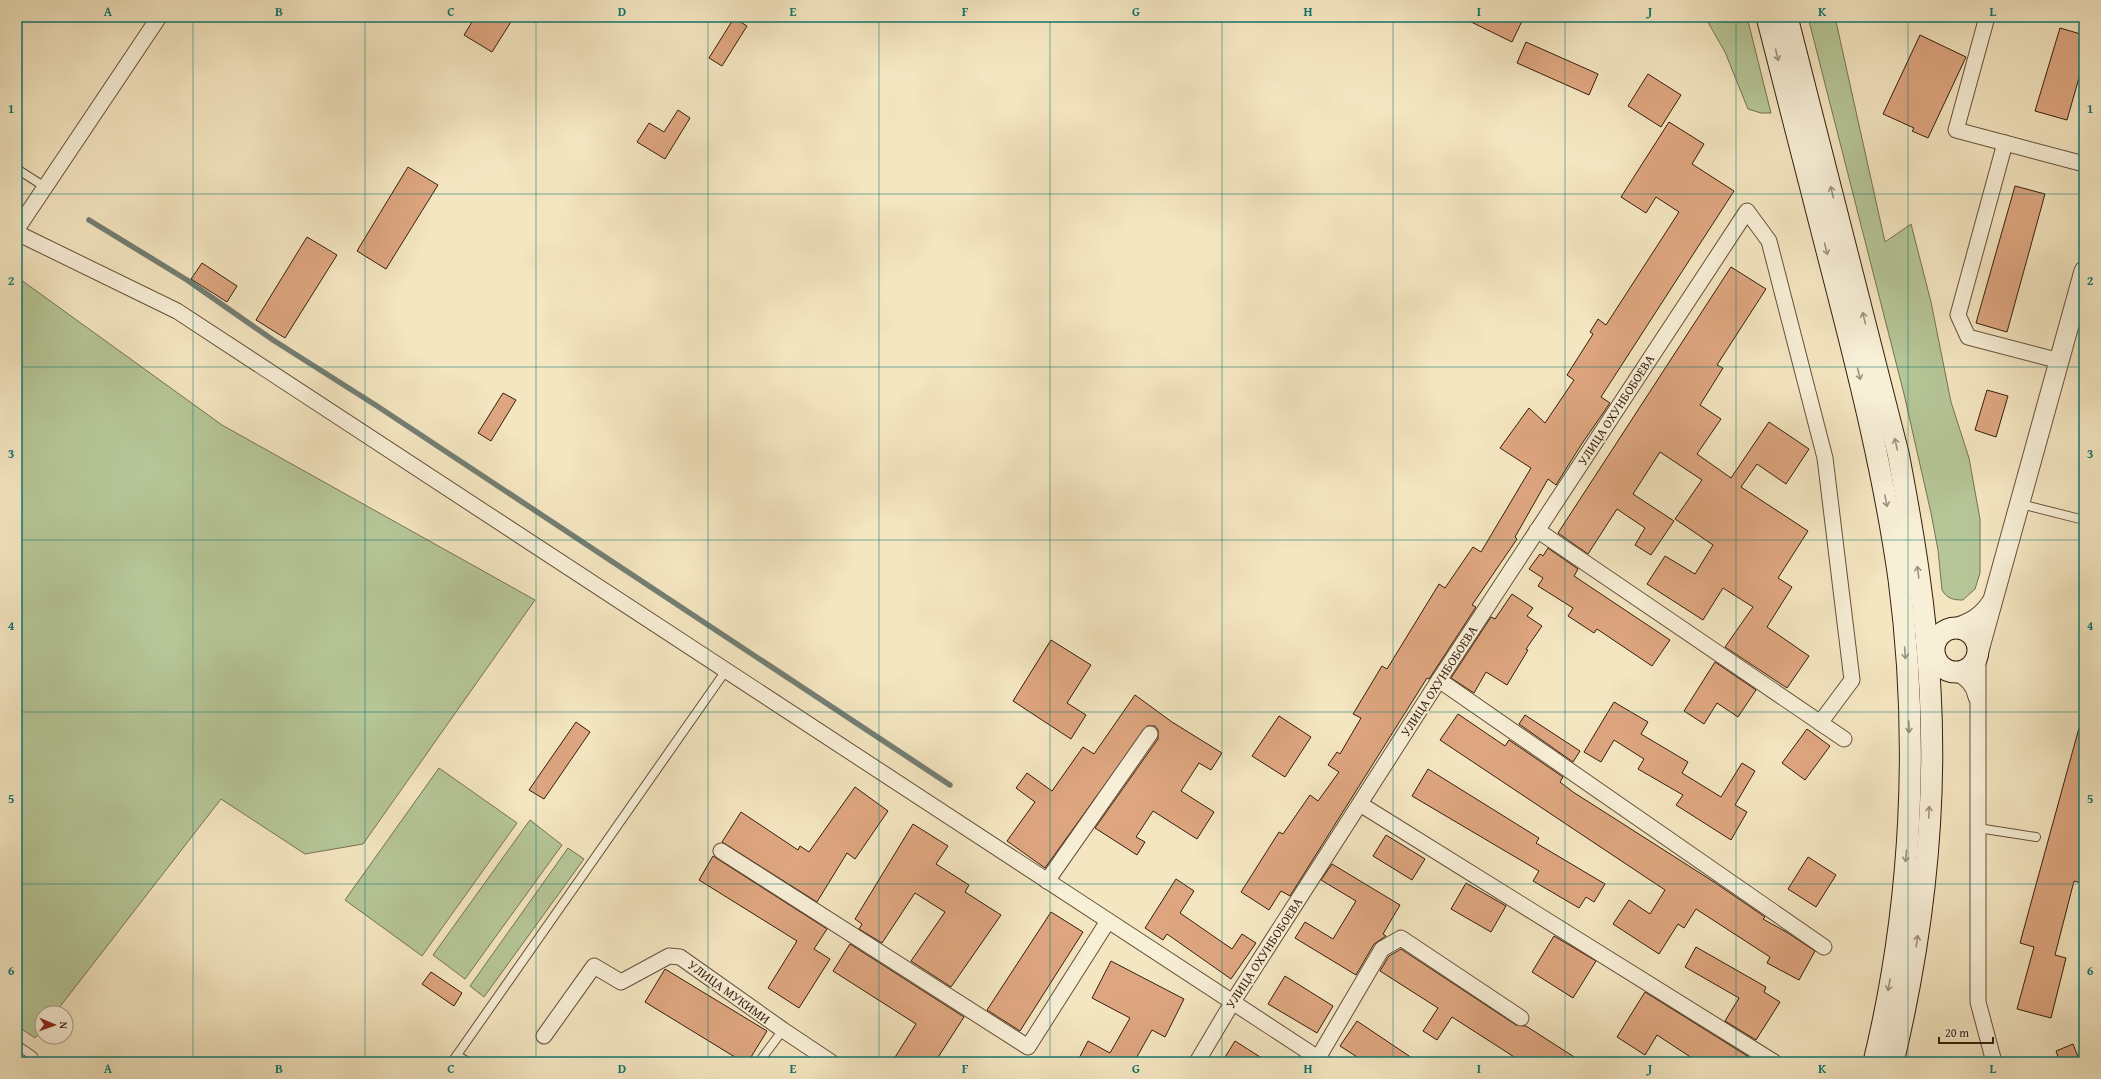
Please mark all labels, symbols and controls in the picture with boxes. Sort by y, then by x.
text: A [104,2,113,21]
text: B [275,2,283,21]
text: C [447,2,455,21]
text: D [618,2,626,21]
text: E [790,2,797,21]
text: F [962,2,969,21]
text: G [1132,2,1140,21]
text: H [1303,2,1313,21]
text: I [1477,2,1481,21]
text: J [1646,2,1653,21]
text: K [1818,2,1827,21]
text: L [1990,2,1997,21]
one-way arrow [1774,48,1781,61]
text: 1 [8,99,14,118]
text: 1 [2087,99,2093,118]
one-way arrow [1828,186,1835,199]
one-way arrow [1823,242,1831,255]
text: 2 [8,271,15,290]
text: 2 [2087,271,2094,290]
one-way arrow [1860,312,1868,325]
street label: УЛИЦА ОХУНБОБОЕВА [1573,351,1659,469]
one-way arrow [1855,368,1863,381]
one-way arrow [1891,438,1899,451]
text: 3 [8,444,14,463]
text: 3 [2087,444,2093,463]
one-way arrow [1883,495,1891,508]
one-way arrow [1914,566,1922,579]
text: 4 [8,616,15,635]
text: 4 [2087,616,2094,635]
street label: УЛИЦА ОХУНБОБОЕВА [1396,622,1482,740]
one-way arrow [1901,646,1908,659]
one-way arrow [1905,720,1913,733]
text: 5 [8,789,15,808]
text: 5 [2087,789,2094,808]
one-way arrow [1925,806,1933,819]
one-way arrow [1902,849,1909,862]
street label: УЛИЦА ОХУНБОБОЕВА [1221,894,1307,1012]
one-way arrow [1913,935,1920,948]
street label: УЛИЦА МУКИМИ [684,956,774,1029]
text: 6 [8,961,15,980]
text: 6 [2087,961,2094,980]
one-way arrow [1885,978,1893,991]
north arrow [34,1005,74,1045]
scale bar [1939,1019,1993,1045]
text: N [56,1021,72,1030]
text: 20 m [1945,1024,1969,1041]
text: A [104,1059,113,1078]
text: B [275,1059,283,1078]
text: C [447,1059,455,1078]
text: D [618,1059,626,1078]
text: E [790,1059,797,1078]
text: F [962,1059,969,1078]
text: G [1132,1059,1140,1078]
text: H [1303,1059,1313,1078]
text: I [1477,1059,1481,1078]
text: J [1646,1059,1653,1078]
text: K [1818,1059,1827,1078]
text: L [1990,1059,1997,1078]

